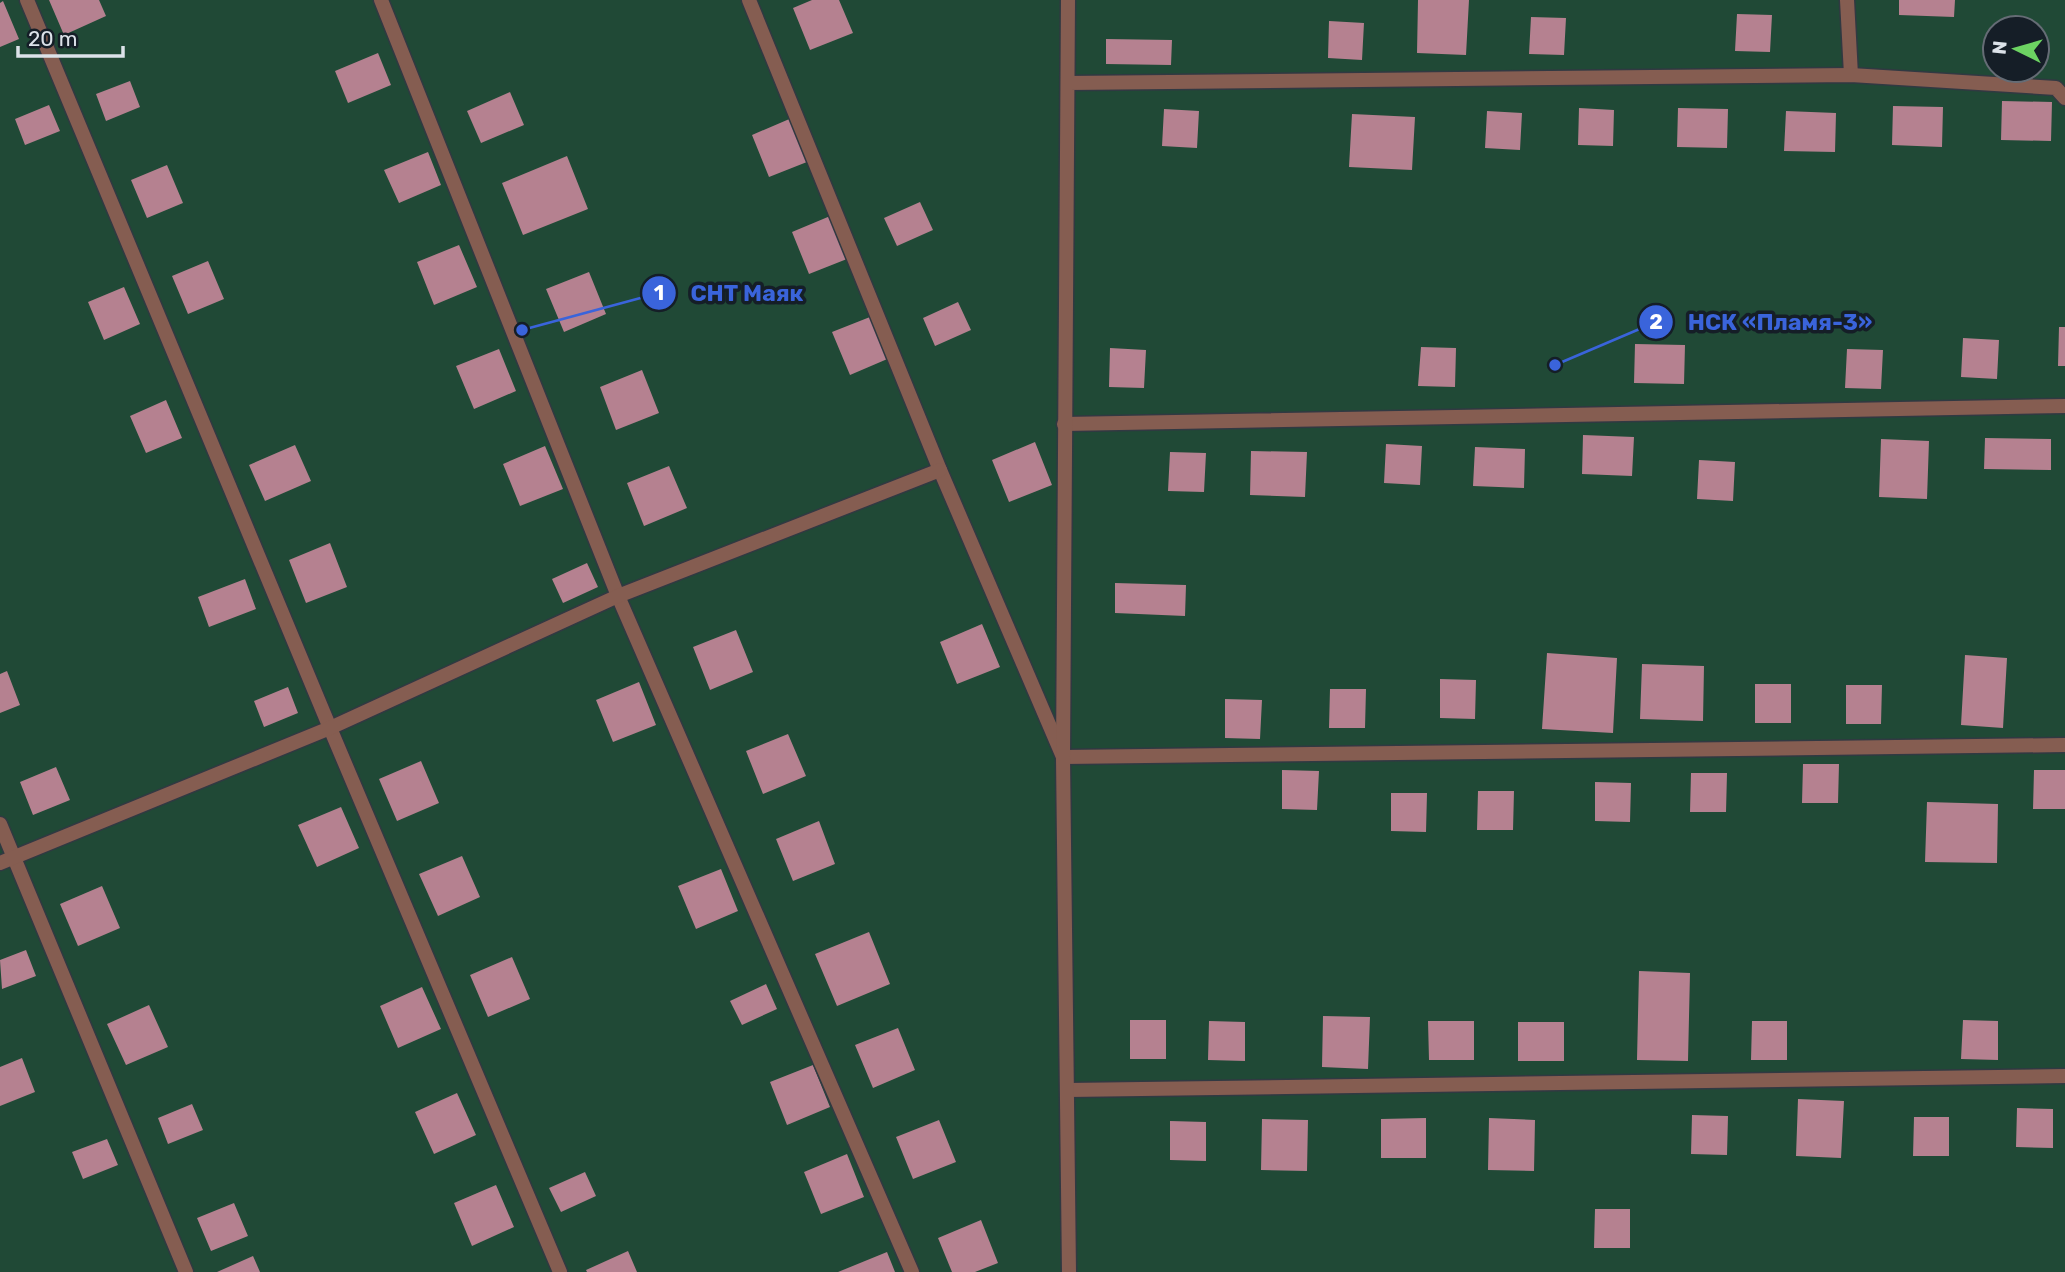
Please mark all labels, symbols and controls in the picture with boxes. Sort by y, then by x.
scale bar [18,14,122,58]
north arrow [1981,14,2051,84]
text: 20 m [28,26,77,51]
text: N [1988,40,2012,55]
callout: СНТ Маяк [641,271,817,315]
text: СНТ Маяк [690,279,804,307]
text: 1 [654,280,664,305]
callout: НСК «Пламя-3» [1639,300,1886,344]
text: НСК «Пламя-3» [1688,308,1872,336]
text: 2 [1649,309,1663,334]

